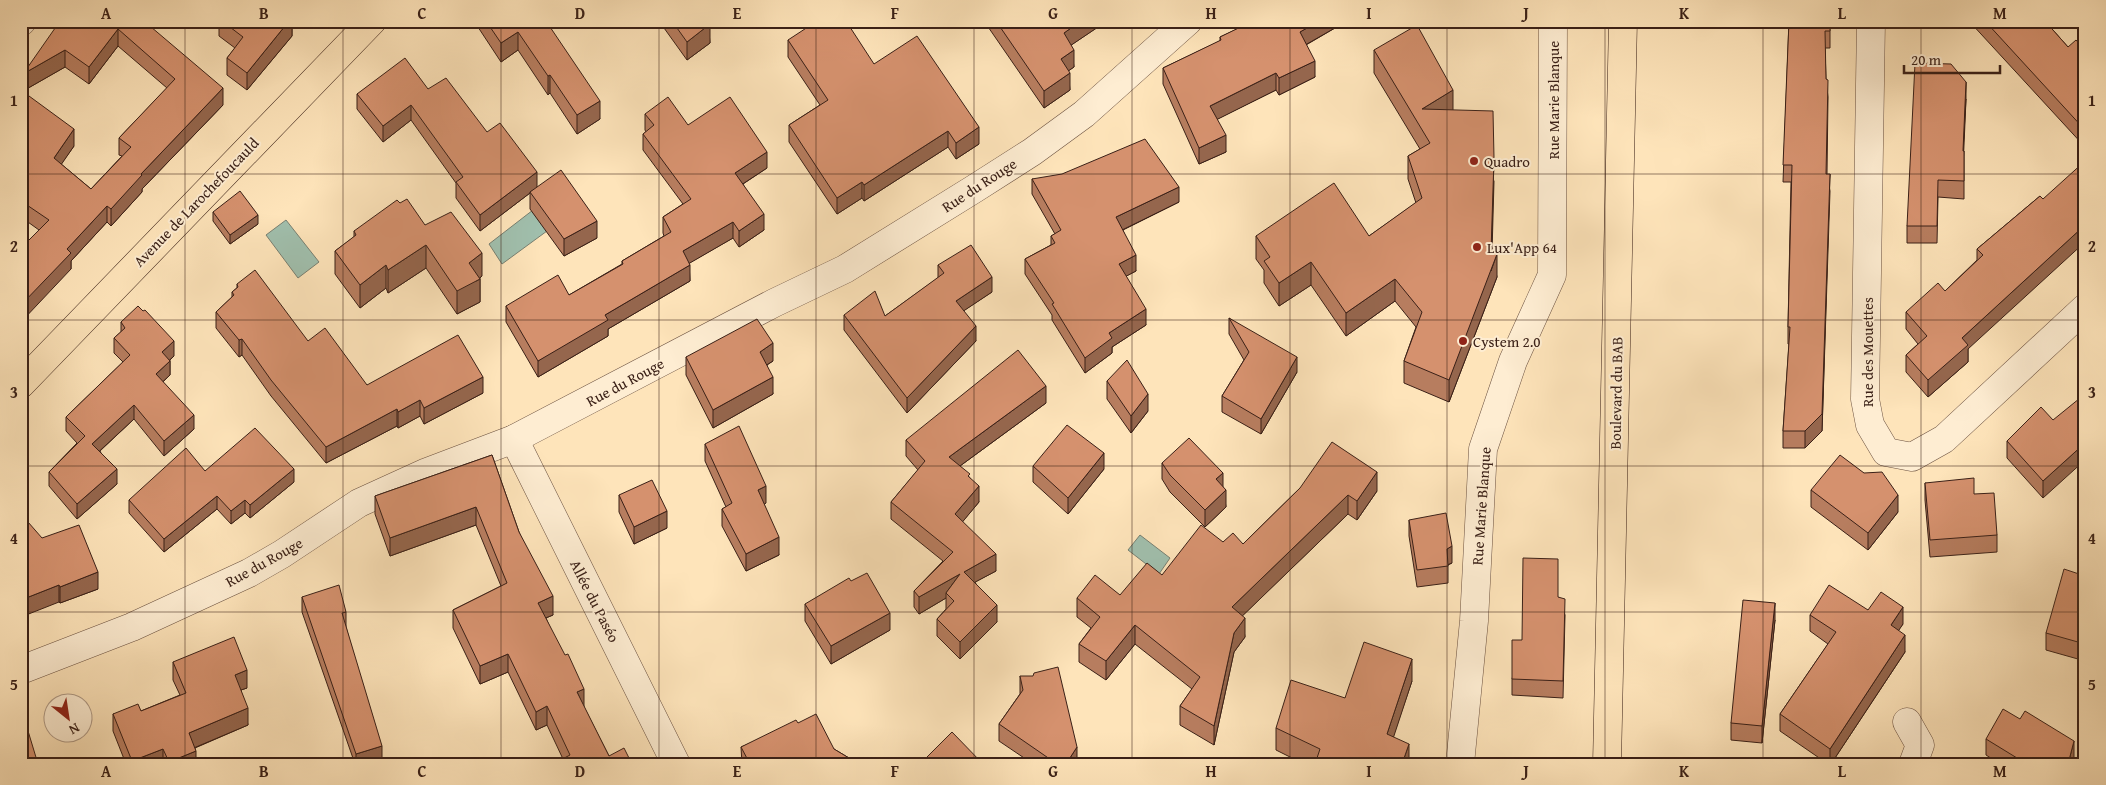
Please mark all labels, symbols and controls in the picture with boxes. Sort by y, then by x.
text: A [101,1,112,25]
text: B [259,1,269,25]
text: C [417,1,427,25]
text: D [575,1,585,25]
text: E [733,1,742,25]
text: F [891,1,899,25]
text: G [1048,1,1058,25]
text: H [1205,1,1217,25]
text: I [1366,1,1372,25]
text: J [1520,1,1529,25]
text: K [1679,1,1690,25]
text: L [1838,1,1847,25]
text: M [1993,1,2007,25]
street label: Rue Marie Blanque [1543,41,1564,159]
scale bar [1904,42,2000,74]
text: 20 m [1911,49,1942,70]
text: 1 [10,88,18,112]
text: 1 [2088,88,2096,112]
street label: Avenue de Larochefoucauld [129,133,263,271]
place label: Quadro [1484,151,1530,172]
street label: Rue du Rouge [937,153,1021,217]
marker: Quadro [1468,155,1480,167]
text: 2 [10,234,18,258]
text: 2 [2088,234,2096,258]
place label: Lux'App 64 [1487,237,1557,258]
marker: Lux'App 64 [1471,241,1483,253]
street label: Rue des Mouettes [1857,297,1878,407]
place label: Cystem 2.0 [1473,331,1541,352]
marker: Cystem 2.0 [1457,335,1469,347]
street label: Boulevard du BAB [1605,336,1627,450]
street label: Rue du Rouge [582,353,668,411]
text: 3 [10,380,18,404]
text: 3 [2088,380,2096,404]
street label: Rue Marie Blanque [1466,446,1496,566]
text: 4 [10,526,18,550]
text: 4 [2088,526,2096,550]
street label: Rue du Rouge [222,532,306,592]
street label: Allée du Paséo [565,556,625,646]
text: 5 [10,672,18,696]
text: 5 [2088,672,2096,696]
north arrow [42,692,92,742]
text: N [65,718,84,741]
text: A [101,759,112,783]
text: B [259,759,269,783]
text: C [417,759,427,783]
text: D [575,759,585,783]
text: E [733,759,742,783]
text: F [891,759,899,783]
text: G [1048,759,1058,783]
text: H [1205,759,1217,783]
text: I [1366,759,1372,783]
text: J [1520,759,1529,783]
text: K [1679,759,1690,783]
text: L [1838,759,1847,783]
text: M [1993,759,2007,783]

